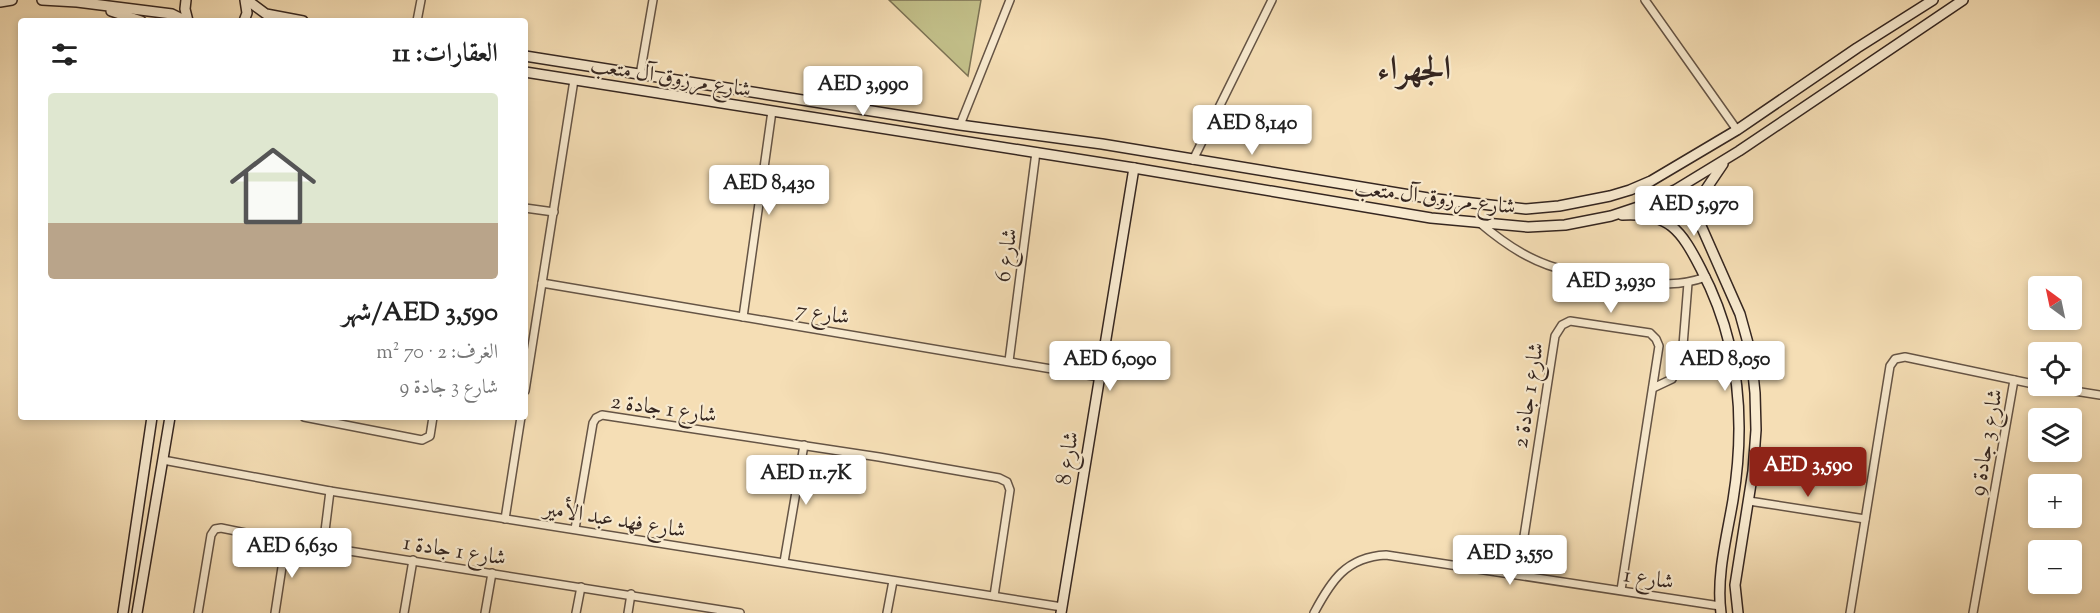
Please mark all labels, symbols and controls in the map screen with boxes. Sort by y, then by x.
text: العقارات: 11 [392,36,498,73]
icon: filters [48,38,81,71]
district label: الجهراء [1377,46,1451,95]
street label: شارع مرزوق آل متعب [588,50,753,107]
pin: AED 3,990 [794,66,932,117]
text: AED 3,990 [817,71,909,100]
pin: AED 8,140 [1183,105,1321,156]
text: AED 8,140 [1207,110,1297,139]
icon: home [219,132,327,240]
pin: AED 8,430 [700,165,838,216]
text: AED 8,430 [723,170,815,199]
street label: شارع مرزوق آل متعب [1352,173,1517,225]
pin: AED 5,970 [1625,186,1763,237]
text: AED 5,970 [1649,191,1739,220]
street label: شارع 6 [988,227,1028,284]
pin: AED 3,930 [1542,263,1680,314]
text: AED 3,930 [1566,268,1656,297]
north arrow [2028,276,2082,330]
map controls [2028,276,2082,594]
text: AED 3,590/شهر [342,295,498,332]
street label: شارع 7 [793,295,852,335]
text: الغرف: 2 · 70 m² [376,339,498,368]
street label: شارع 1 جادة 2 [1506,340,1554,451]
pin: AED 6,090 [1041,341,1179,392]
pin: AED 8,050 [1656,341,1794,392]
button: locate [2028,342,2082,396]
text: AED 6,090 [1063,346,1157,375]
text: AED 8,050 [1680,346,1770,375]
text: شارع 3 جادة 9 [400,374,498,403]
street label: شارع 3 جادة 9 [1963,386,2013,499]
street label: شارع 1 جادة 2 [609,387,719,433]
button: layers [2028,408,2082,462]
street label: شارع 8 [1049,429,1089,488]
pin: AED 3,590 [1739,447,1877,498]
text: AED 3,590 [1763,452,1853,481]
pin: AED 11.7K [737,455,875,506]
text: AED 11.7K [760,460,852,489]
button: + [2028,474,2082,528]
street label: شارع فهد عبد الأمير [539,492,688,548]
pin: AED 6,630 [223,528,361,579]
street label: شارع 1 جادة 1 [401,528,508,576]
text: AED 6,630 [247,533,338,562]
pin: AED 3,550 [1441,535,1579,586]
text: AED 3,550 [1467,540,1553,569]
button: − [2028,540,2082,594]
street label: شارع 1 [1621,560,1676,600]

